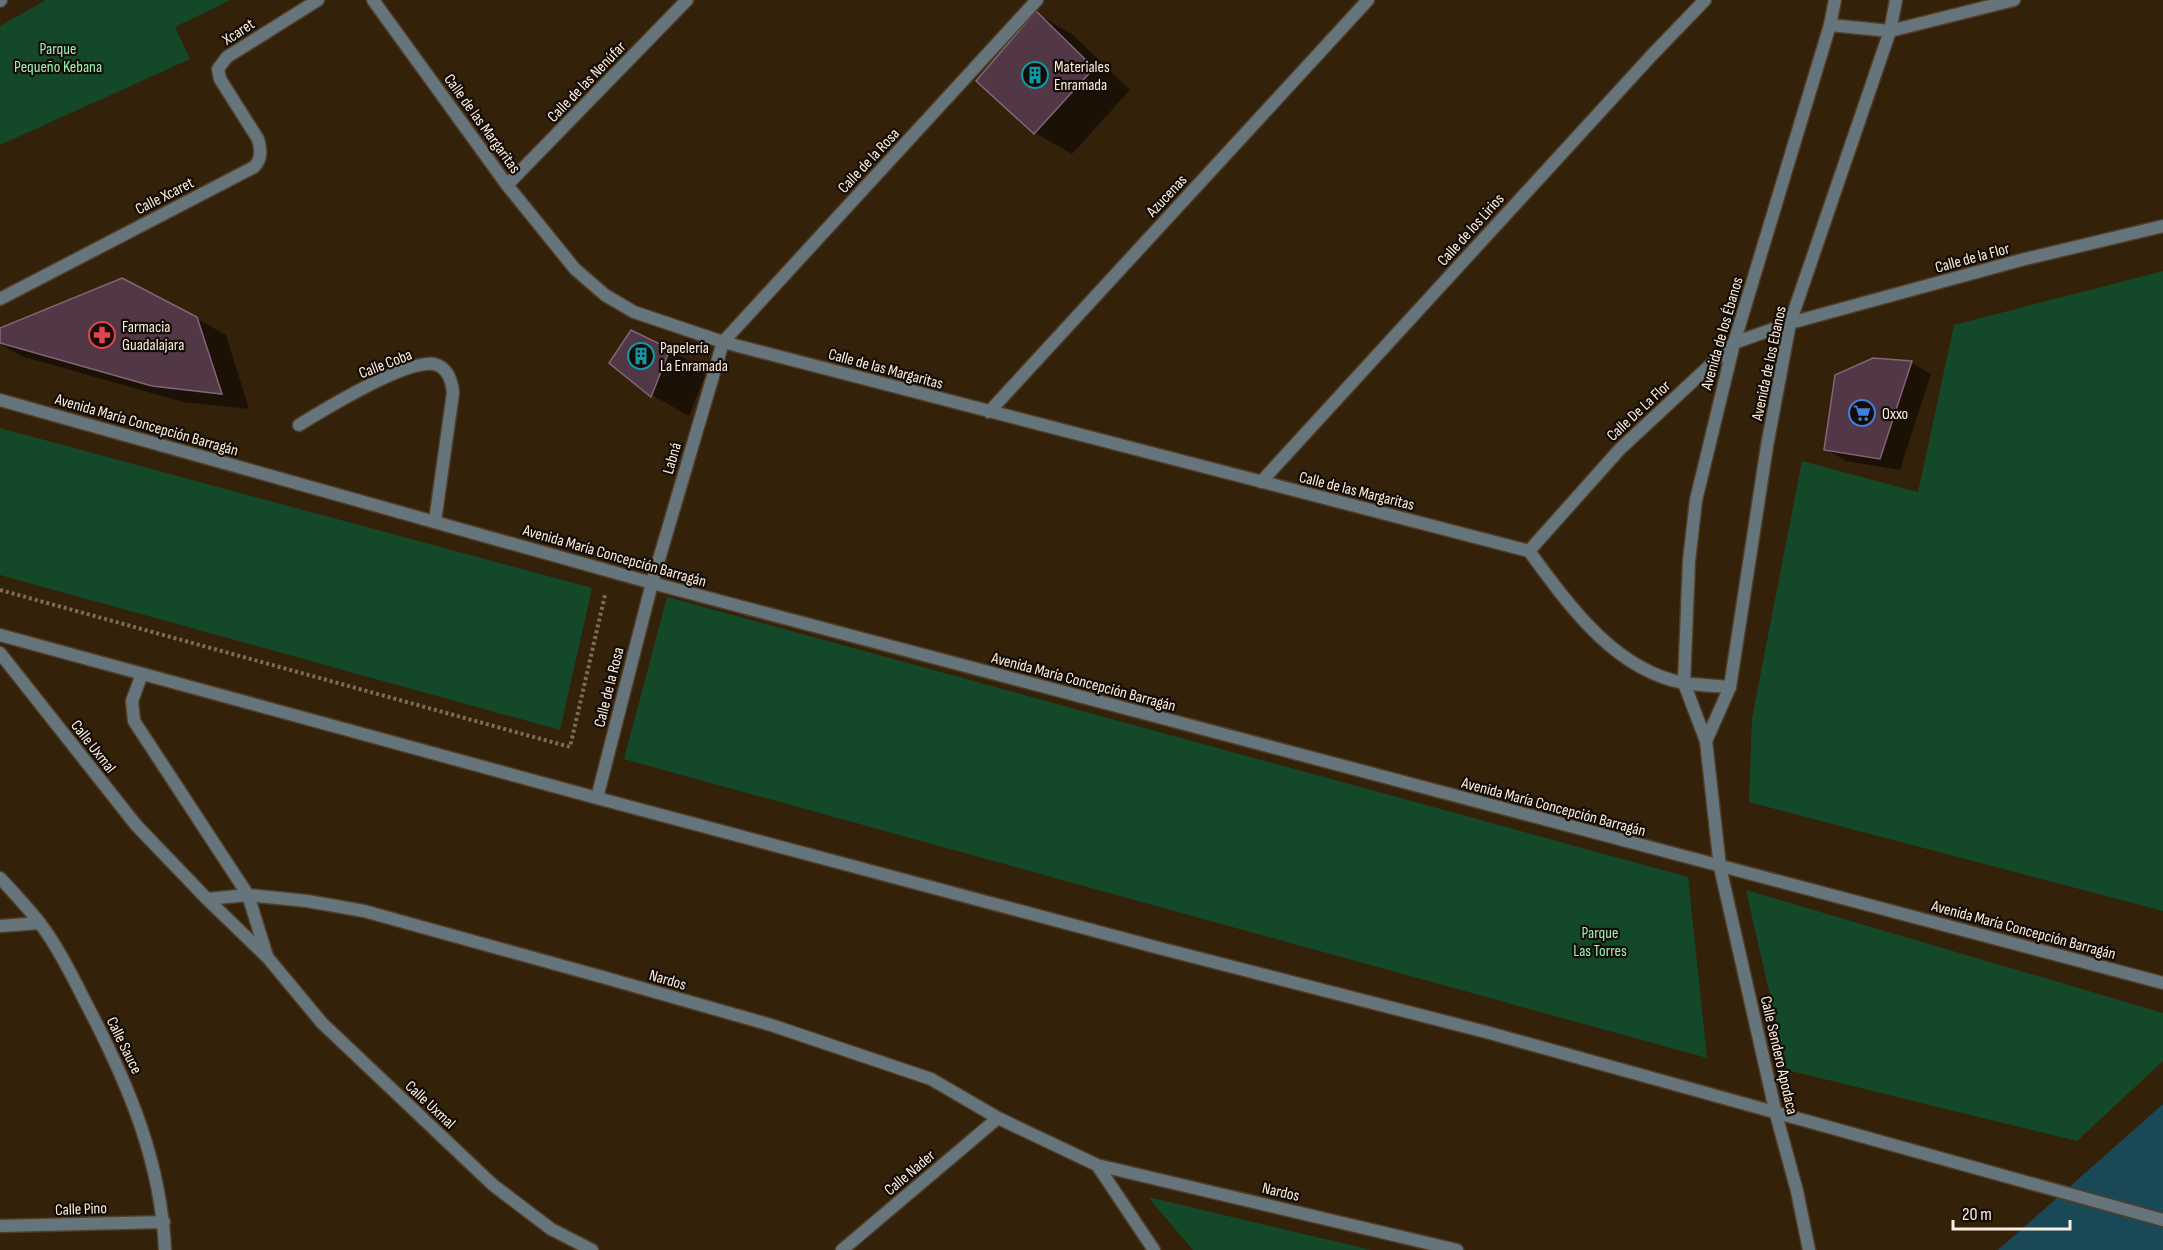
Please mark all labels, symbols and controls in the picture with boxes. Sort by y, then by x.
street label: Xcaret [218,15,258,50]
street label: Calle de las Nenúfar [544,37,631,126]
park label: Parque Pequeño Kebana [14,40,102,77]
place label: Materiales Enramada [1054,58,1110,95]
building icon: Materiales Enramada [1020,60,1050,90]
street label: Calle de las Margaritas [439,71,524,177]
street label: Calle de la Rosa [834,125,904,197]
street label: Azucenas [1142,171,1192,222]
street label: Calle Xcaret [132,174,197,219]
street label: Calle de los Lirios [1434,190,1509,270]
street label: Calle de la Flor [1933,239,2012,277]
street label: Avenida de los Ébanos [1697,275,1748,393]
street label: Avenida de los Ebanos [1748,304,1791,423]
place label: Farmacia Guadalajara [122,318,184,355]
pharmacy icon: Farmacia Guadalajara [87,320,117,350]
place label: Papelería La Enramada [660,339,728,376]
building icon: Papelería La Enramada [626,341,656,371]
street label: Calle de las Margaritas [826,345,945,394]
street label: Calle Coba [356,346,415,383]
street label: Calle De La Flor [1603,376,1675,445]
street label: Avenida María Concepción Barragán [52,390,240,461]
supermarket icon: Oxxo [1847,398,1877,428]
place label: Oxxo [1882,405,1908,424]
street label: Labná [659,441,686,476]
street label: Calle de las Margaritas [1297,468,1416,515]
street label: Avenida María Concepción Barragán [520,521,708,592]
street label: Calle de la Rosa [590,645,629,729]
street label: Avenida María Concepción Barragán [989,648,1178,716]
street label: Calle Uxmal [66,717,119,777]
street label: Avenida María Concepción Barragán [1459,773,1648,841]
street label: Avenida María Concepción Barragán [1929,896,2118,964]
park label: Parque Las Torres [1573,924,1627,961]
street label: Nardos [647,966,689,995]
street label: Calle Sendero Apodaca [1756,994,1801,1116]
street label: Calle Sauce [102,1014,146,1077]
street label: Calle Uxmal [401,1077,459,1133]
street label: Calle Nader [881,1146,940,1200]
street label: Nardos [1260,1179,1301,1206]
scale bar [1953,1193,2070,1231]
street label: Calle Pino [55,1199,107,1220]
text: 20 m [1962,1204,1992,1225]

